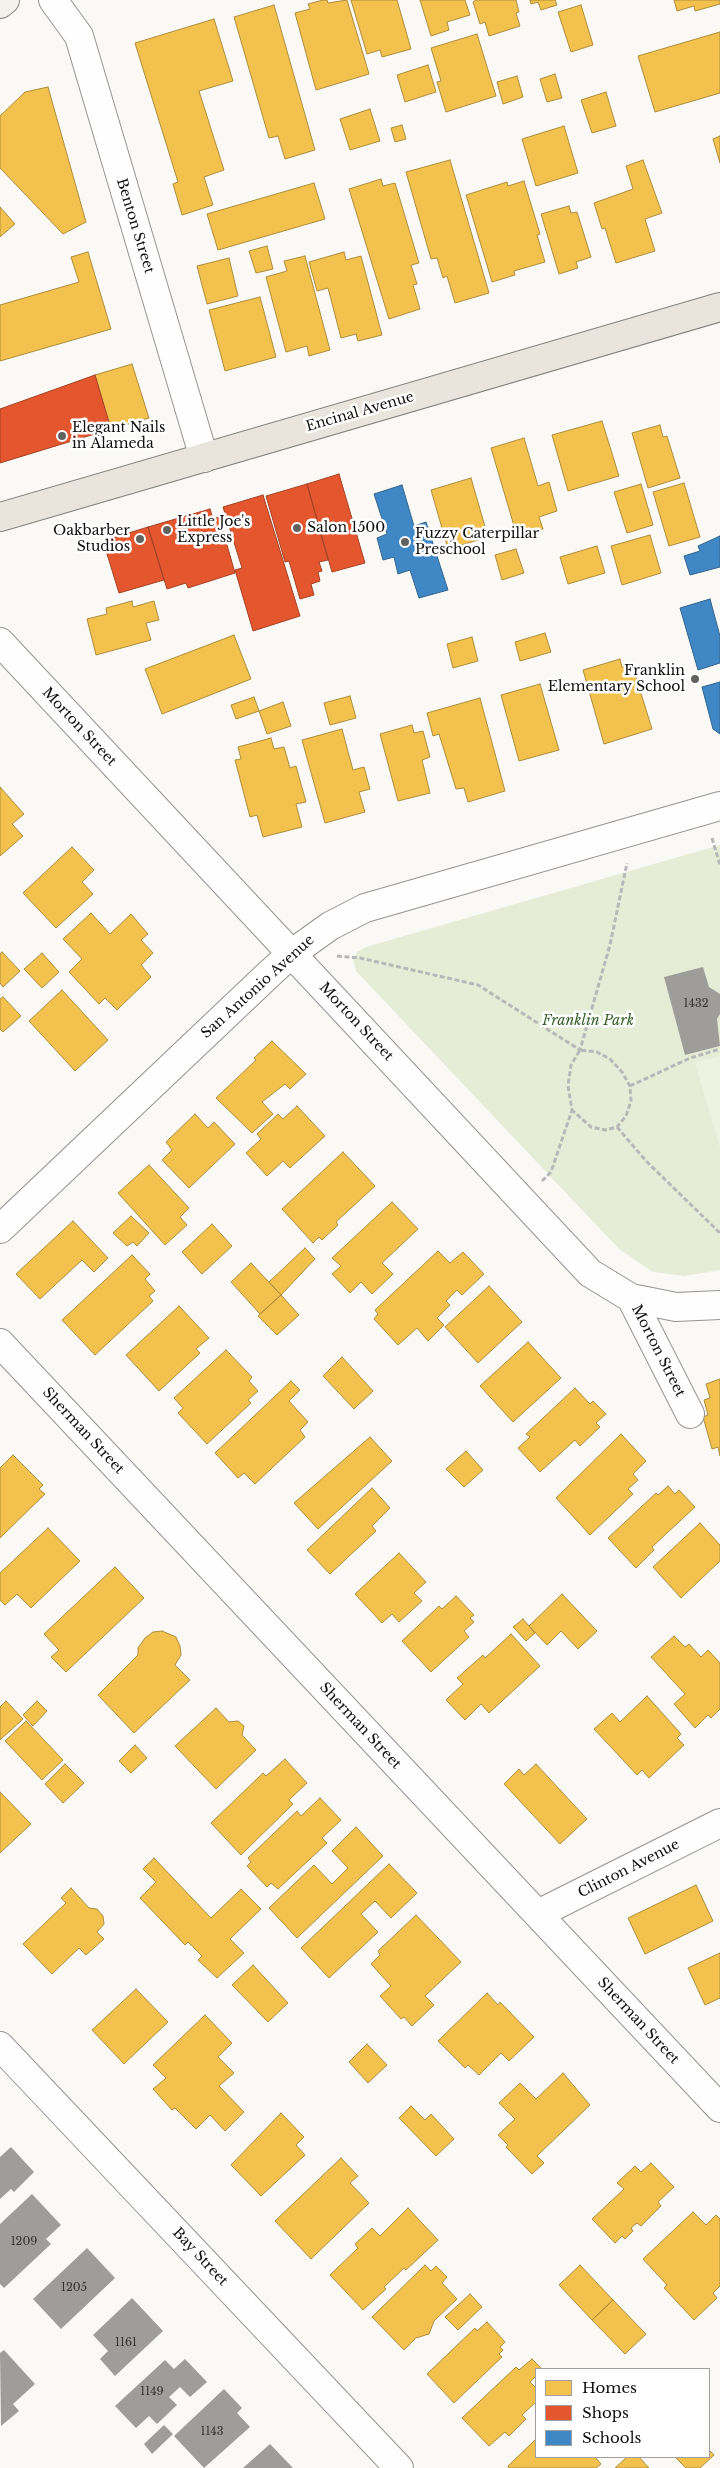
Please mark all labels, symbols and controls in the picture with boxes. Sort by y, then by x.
street label: Benton Street [113,176,157,276]
street label: Encinal Avenue [304,389,416,435]
place label: Elegant Nails in Alameda [72,420,165,452]
marker: Elegant Nails in Alameda [56,430,68,442]
place label: Little Joe's Express [177,514,250,546]
place label: Salon 1500 [307,520,385,536]
marker: Salon 1500 [291,522,303,534]
place label: Oakbarber Studios [53,523,130,556]
marker: Little Joe's Express [161,524,173,536]
place label: Fuzzy Caterpillar Preschool [415,526,539,558]
marker: Oakbarber Studios [134,533,146,545]
marker: Fuzzy Caterpillar Preschool [399,536,411,548]
place label: Franklin Elementary School [548,663,685,696]
marker: Franklin Elementary School [689,673,701,685]
street label: Morton Street [38,684,120,770]
street label: San Antonio Avenue [198,932,318,1042]
street label: Morton Street [315,979,397,1065]
house number: 1432 [684,997,708,1011]
park label: Franklin Park [542,1013,634,1029]
street label: Morton Street [628,1302,688,1400]
street label: Sherman Street [39,1384,127,1478]
street label: Sherman Street [316,1679,404,1773]
street label: Clinton Avenue [575,1836,683,1902]
street label: Sherman Street [594,1974,682,2068]
street label: Bay Street [169,2224,231,2290]
house number: 1209 [11,2235,37,2249]
house number: 1205 [61,2281,87,2295]
house number: 1161 [115,2336,137,2350]
legend [535,2368,710,2458]
text: Homes [582,2378,637,2397]
house number: 1149 [140,2385,164,2399]
text: Shops [582,2403,629,2422]
house number: 1143 [200,2425,224,2439]
text: Schools [582,2428,641,2447]

